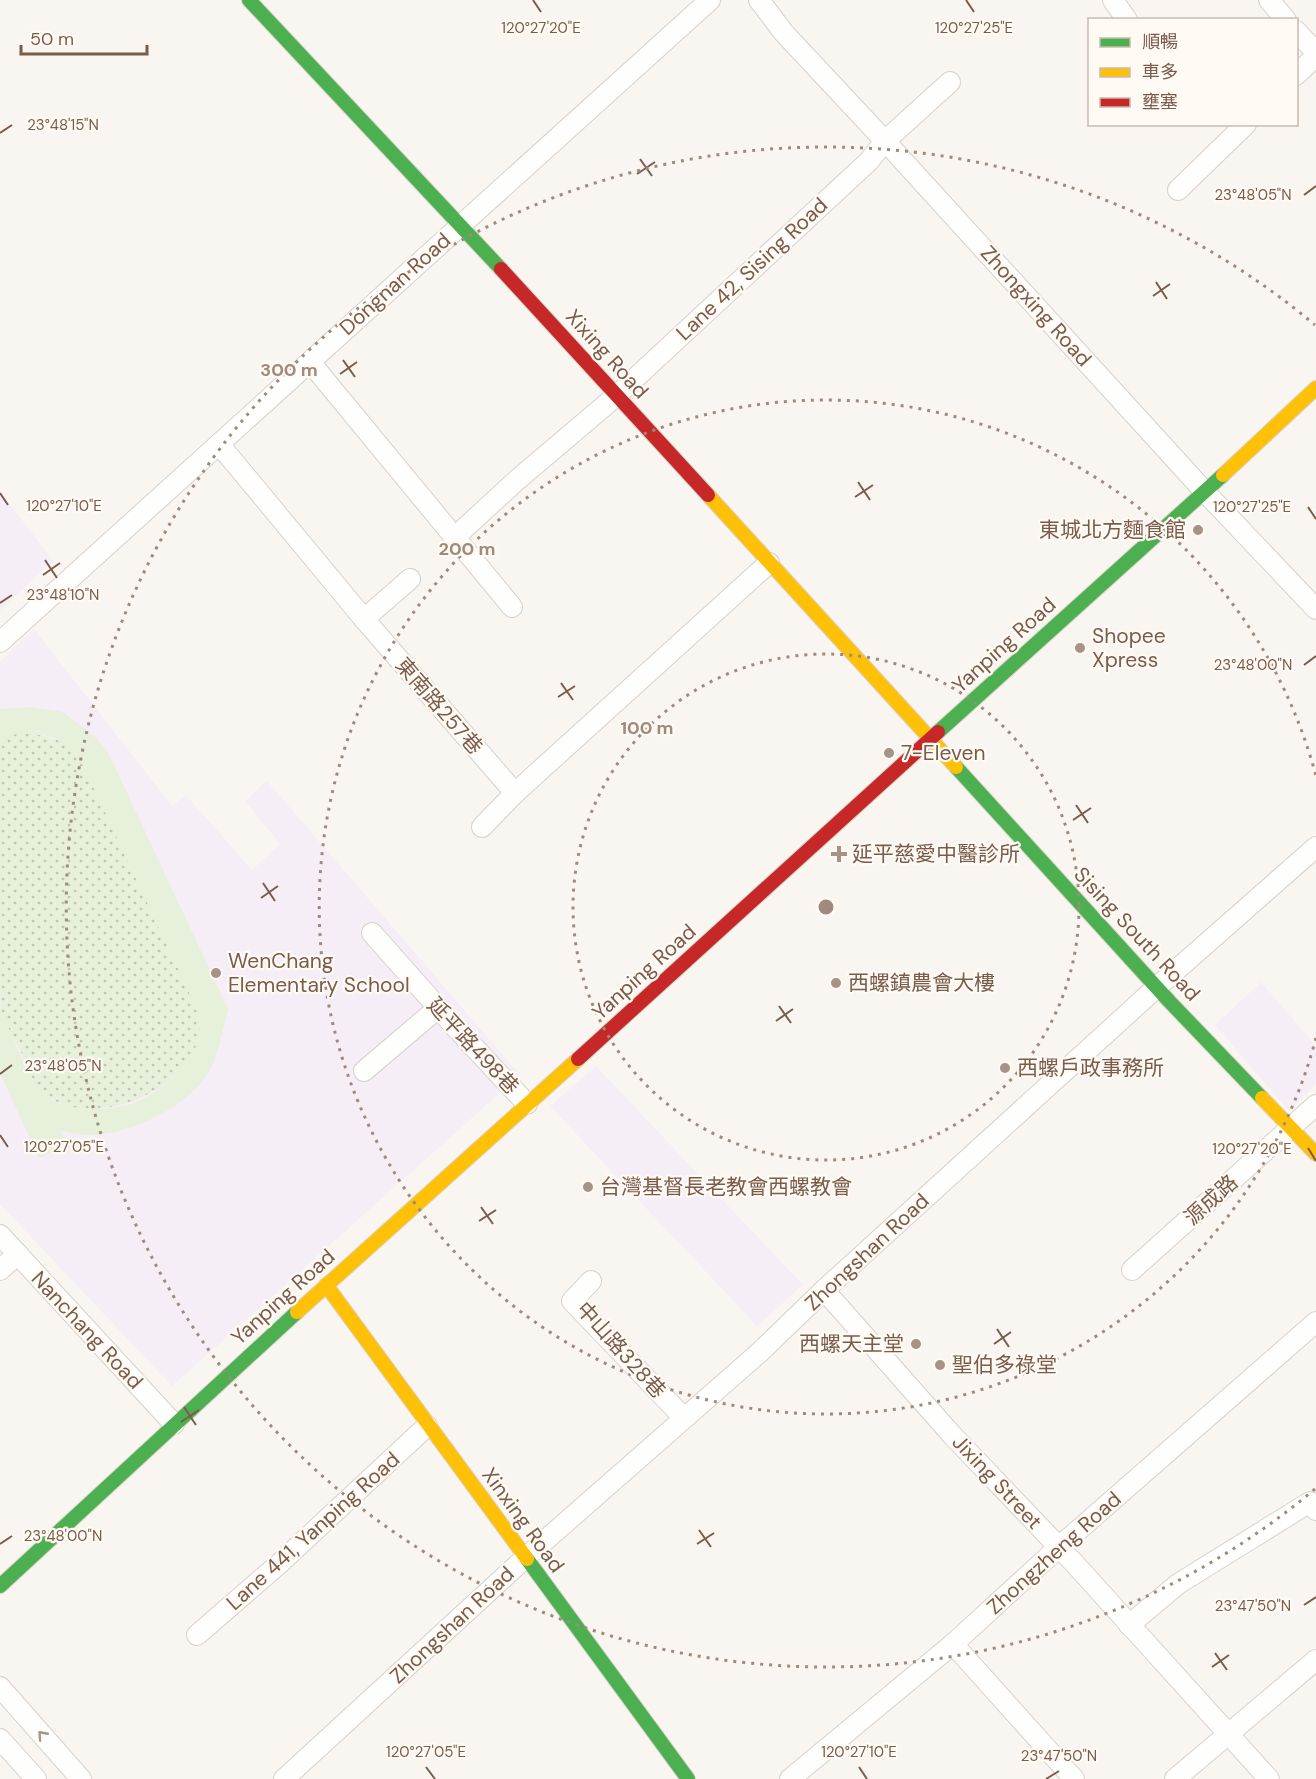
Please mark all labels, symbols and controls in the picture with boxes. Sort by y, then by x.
scale bar [21,18,147,56]
text: 120°27'20"E [501,18,581,38]
text: 120°27'25"E [935,18,1013,38]
legend [1088,18,1298,126]
text: 50 m [30,27,74,51]
text: 順暢 [1142,30,1178,54]
text: 車多 [1142,60,1178,84]
text: 壅塞 [1142,90,1178,114]
text: 23°48'15"N [27,115,99,135]
text: 23°48'05"N [1214,185,1292,205]
street label: Lane 42, Sising Road [670,191,834,347]
street label: Dongnan Road [333,227,457,341]
street label: Zhongxing Road [974,240,1098,372]
street label: Xixing Road [559,303,655,405]
text: 300 m [260,358,318,382]
text: 120°27'10"E [26,496,102,516]
text: 120°27'25"E [1213,497,1291,517]
place label: 東城北方麵食館 [1039,516,1186,544]
marker: 東城北方麵食館 [1191,523,1205,537]
text: 200 m [439,537,495,561]
text: 23°48'10"N [27,585,99,605]
street label: Yanping Road [946,591,1062,699]
place label: Shopee Xpress [1092,622,1166,674]
marker: Shopee Xpress [1073,641,1087,655]
street label: 東南路257巷 [389,652,489,760]
text: 23°48'00"N [1214,655,1292,675]
text: 100 m [620,716,674,740]
place label: 7-Eleven [901,739,985,767]
marker: 7-Eleven [882,746,896,760]
place label: 延平慈愛中醫診所 [852,840,1020,868]
marker: 延平慈愛中醫診所 [830,845,848,863]
street label: Sising South Road [1068,861,1206,1007]
centre of rings [816,897,836,917]
street label: Yanping Road [586,918,702,1026]
place label: WenChang Elementary School [228,947,410,999]
marker: WenChang Elementary School [209,966,223,980]
place label: 西螺鎮農會大樓 [848,969,995,997]
marker: 西螺鎮農會大樓 [829,976,843,990]
street label: 延平路498巷 [421,992,525,1100]
place label: 西螺戶政事務所 [1017,1054,1164,1082]
text: 23°48'05"N [24,1056,102,1076]
marker: 西螺戶政事務所 [998,1061,1012,1075]
text: 120°27'05"E [24,1137,104,1157]
text: 120°27'20"E [1212,1139,1292,1159]
street label: 源成路 [1178,1169,1244,1231]
place label: 台灣基督長老教會西螺教會 [600,1173,852,1201]
marker: 台灣基督長老教會西螺教會 [581,1180,595,1194]
street label: Zhongshan Road [799,1187,935,1317]
street label: Yanping Road [225,1243,341,1351]
street label: Nanchang Road [25,1265,149,1395]
street label: 中山路328巷 [570,1296,672,1404]
place label: 西螺天主堂 [799,1330,904,1358]
marker: 西螺天主堂 [909,1337,923,1351]
place label: 聖伯多祿堂 [952,1351,1057,1379]
marker: 聖伯多祿堂 [933,1358,947,1372]
street label: Jixing Street [946,1429,1048,1535]
street label: Lane 441, Yanping Road [220,1446,406,1616]
street label: Xinxing Road [475,1462,571,1578]
street label: Zhongzheng Road [981,1485,1127,1621]
text: 23°48'00"N [24,1526,102,1546]
street label: Zhongshan Road [384,1560,520,1690]
text: 23°47'50"N [1215,1596,1291,1616]
one-way arrow [38,1731,49,1742]
text: 120°27'05"E [386,1742,466,1762]
text: 120°27'10"E [821,1742,897,1762]
text: 23°47'50"N [1021,1746,1097,1766]

